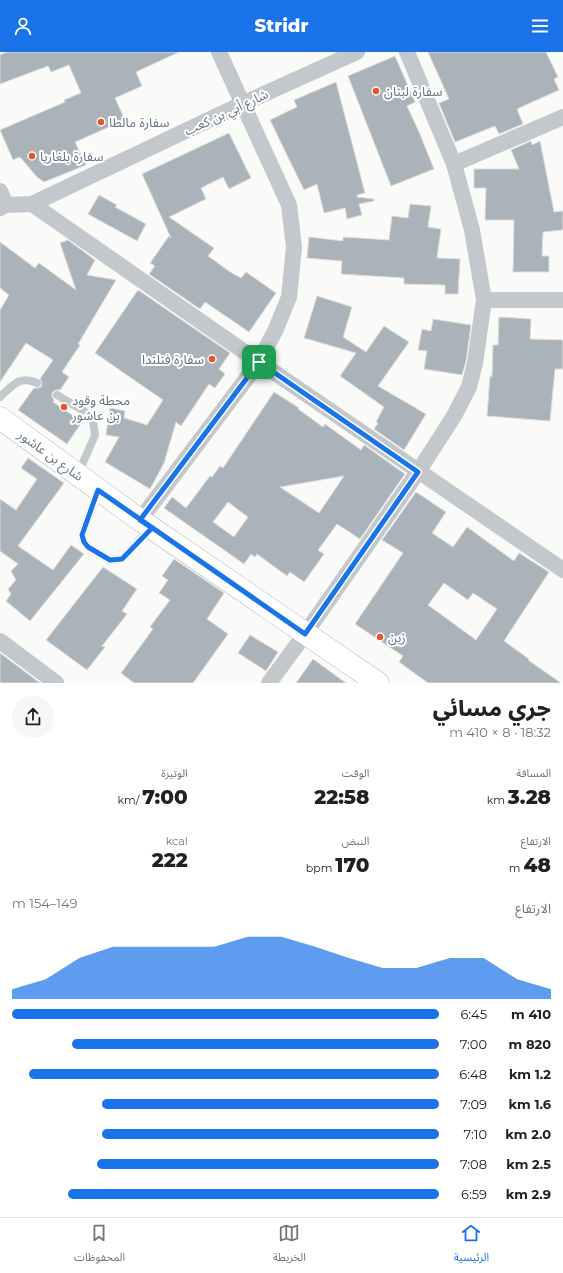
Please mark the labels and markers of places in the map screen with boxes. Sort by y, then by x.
place label: سفارة لبنان [384,83,442,100]
marker: سفارة لبنان [371,86,381,96]
place label: سفارة مالطا [109,114,169,130]
marker: سفارة مالطا [96,117,106,127]
place label: سفارة بلغاريا [40,148,103,164]
marker: سفارة بلغاريا [27,151,37,161]
pin [242,345,276,379]
place label: سفارة فنلندا [142,351,204,367]
marker: سفارة فنلندا [207,354,217,364]
place label: محطة وقود بن عاشور [71,392,130,424]
marker: محطة وقود بن عاشور [59,402,69,412]
place label: زين [388,629,406,646]
marker: زين [375,632,385,642]

